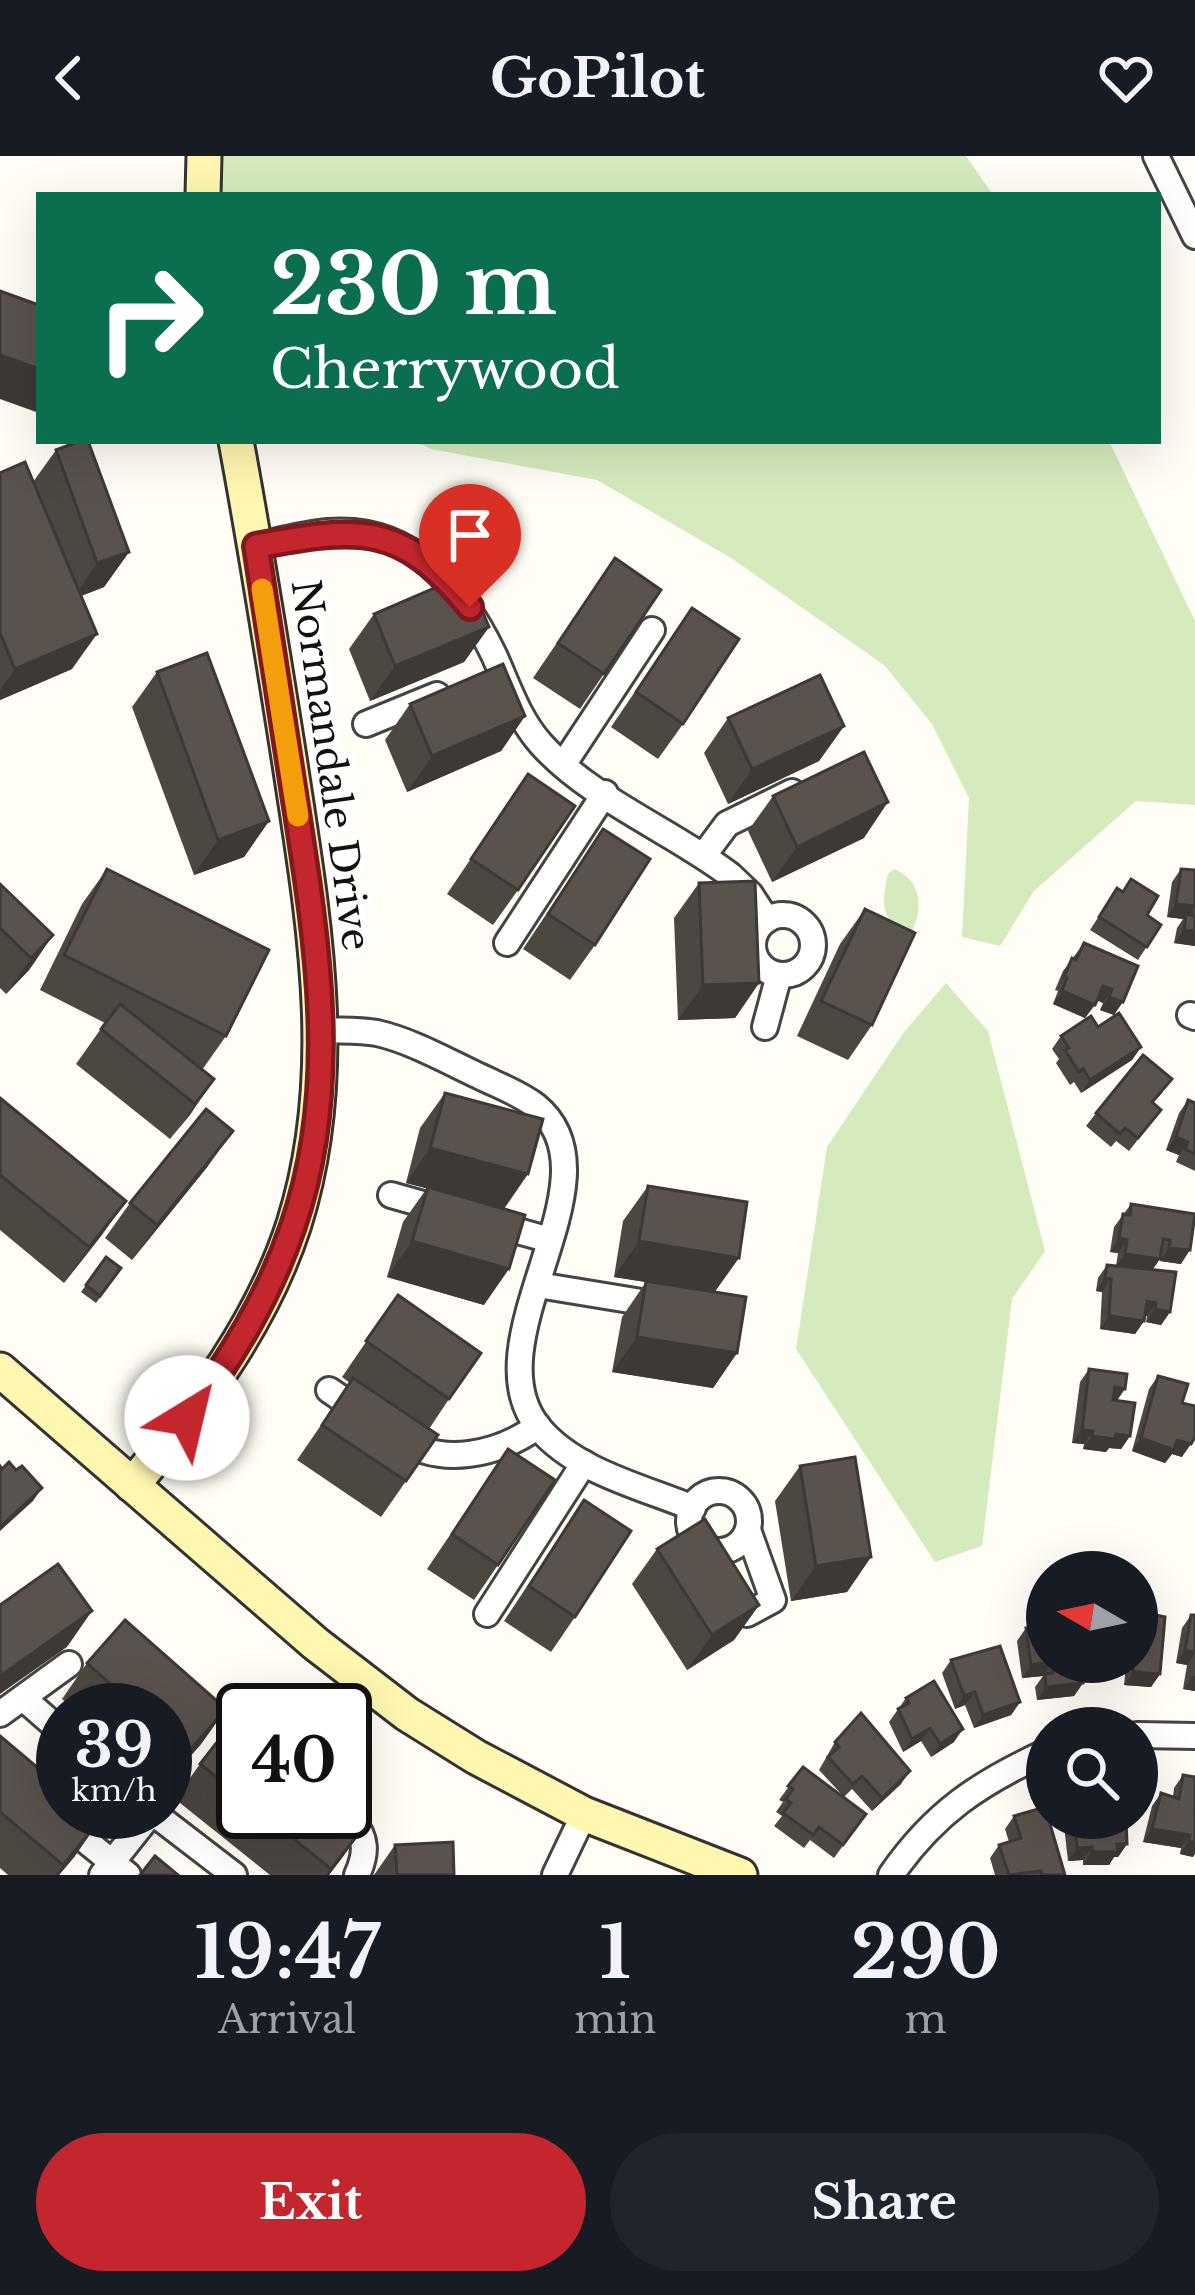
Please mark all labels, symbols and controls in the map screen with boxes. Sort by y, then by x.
icon: back [36,45,102,111]
text: GoPilot [490,45,705,112]
icon: heart [1093,45,1159,111]
text: 230 m [270,233,557,337]
icon: right [72,240,228,396]
text: Cherrywood [270,336,620,403]
pin [419,484,521,607]
icon: arrive [437,502,503,568]
street label: Normandale Drive [281,576,381,954]
position arrow [124,1355,250,1481]
north arrow [1026,1551,1158,1683]
map controls [1026,1551,1158,1839]
speed limit sign: 40 [216,1683,372,1839]
button: search [1026,1707,1158,1839]
text: 39 [75,1709,153,1783]
text: km/h [71,1772,157,1809]
text: 19:47 [194,1908,380,1997]
text: 1 [600,1908,631,1997]
text: 290 [851,1908,1001,1997]
text: Arrival [218,1995,356,2044]
text: min [574,1995,656,2044]
text: m [905,1995,947,2044]
button: Exit [36,2133,586,2271]
button: Share [610,2133,1159,2271]

